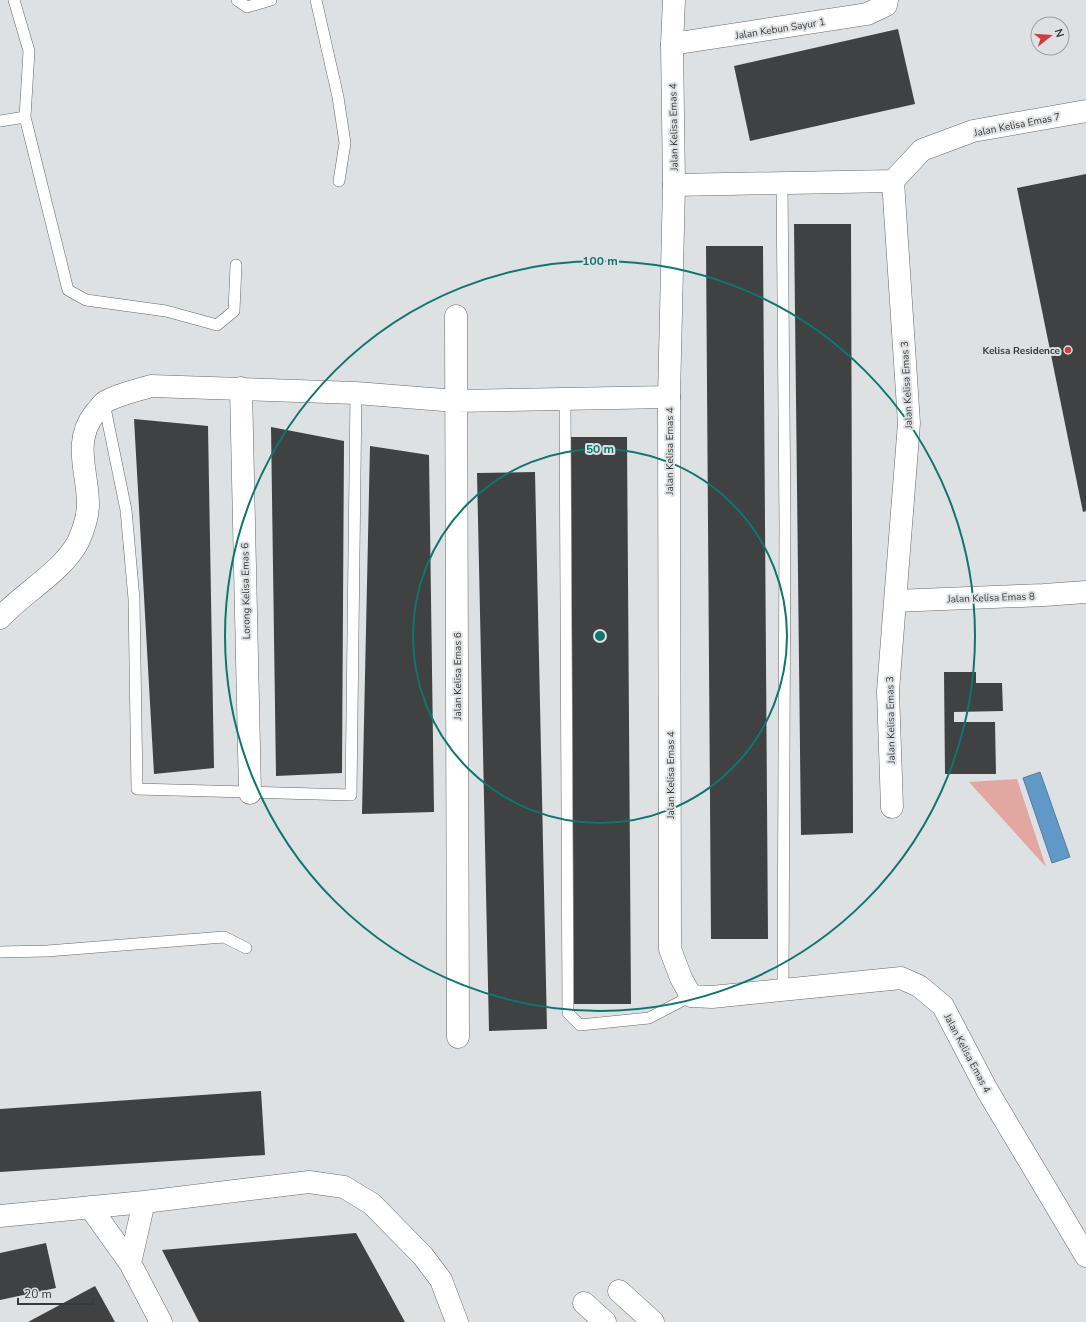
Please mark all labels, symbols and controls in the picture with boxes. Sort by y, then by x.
street label: Jalan Kebun Sayur 1 [733,15,826,43]
north arrow [1030,16,1070,56]
text: N [1051,27,1067,39]
street label: Jalan Kelisa Emas 4 [666,83,682,172]
street label: Jalan Kelisa Emas 7 [972,110,1061,140]
text: 100 m [582,253,618,269]
street label: Jalan Kelisa Emas 3 [898,341,916,430]
place label: Kelisa Residence [982,344,1061,358]
marker: Kelisa Residence [1063,345,1073,355]
street label: Jalan Kelisa Emas 4 [663,407,677,496]
text: 50 m [586,441,614,457]
street label: Lorong Kelisa Emas 6 [238,543,254,639]
street label: Jalan Kelisa Emas 8 [946,589,1035,607]
centre of rings [593,629,607,643]
street label: Jalan Kelisa Emas 6 [451,632,465,721]
street label: Jalan Kelisa Emas 3 [883,676,899,765]
street label: Jalan Kelisa Emas 4 [664,731,678,820]
street label: Jalan Kelisa Emas 4 [940,1011,994,1095]
scale bar [18,1280,93,1306]
text: 20 m [24,1286,52,1302]

